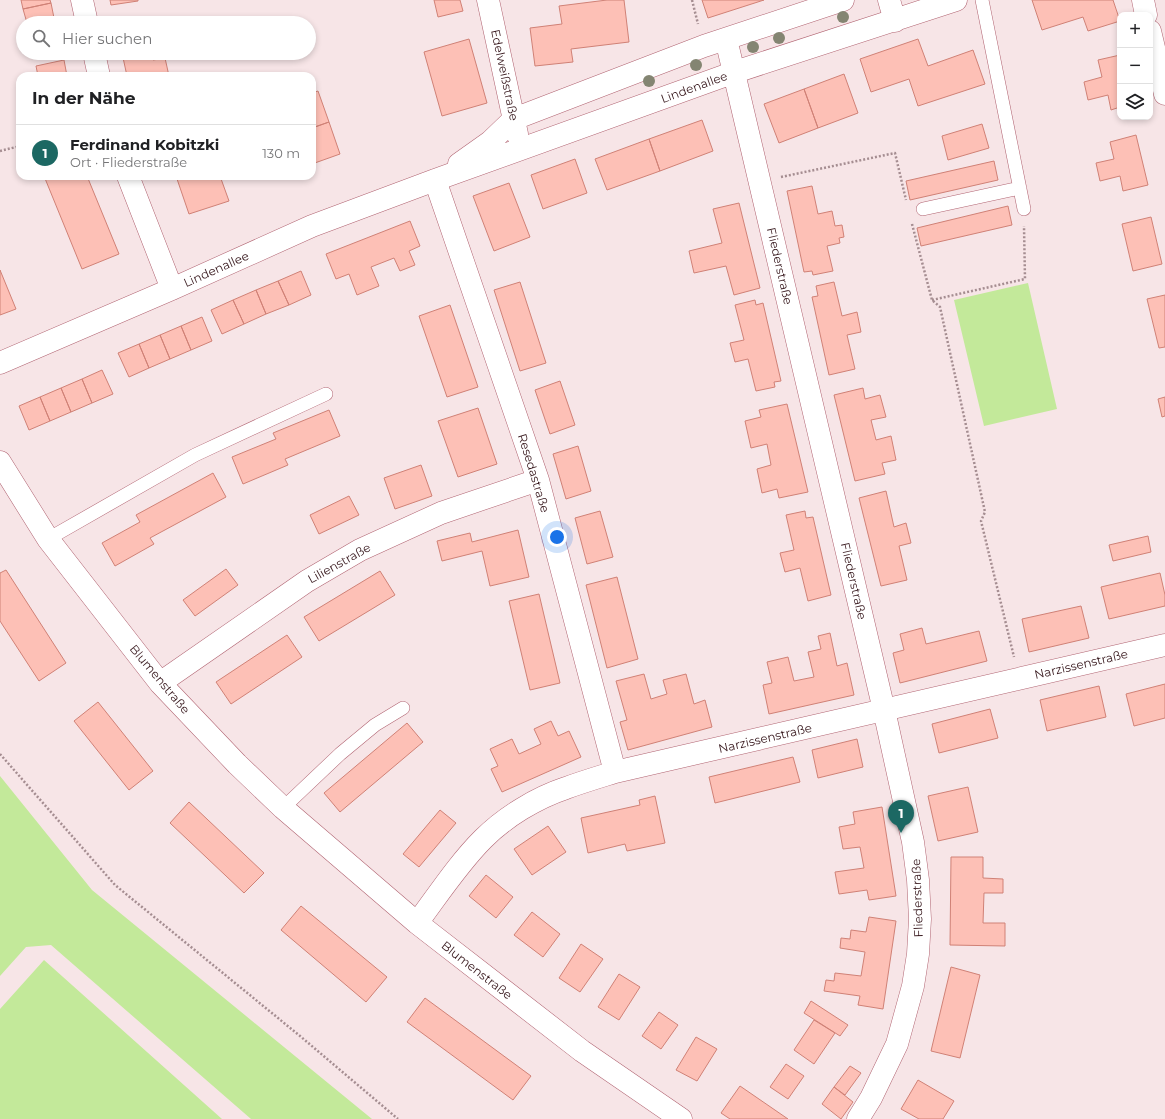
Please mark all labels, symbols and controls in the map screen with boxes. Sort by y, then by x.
map controls [1117,12,1153,120]
button: + [1117,12,1153,48]
search box [16,16,316,60]
icon: search [30,27,52,49]
street label: Edelweißstraße [488,28,522,122]
text: Hier suchen [62,29,152,48]
button: − [1117,48,1153,84]
street label: Lindenallee [659,68,729,106]
button: layers [1117,84,1153,120]
text: In der Nähe [32,88,136,108]
text: Ferdinand Kobitzki [70,135,219,154]
text: 1 [42,145,48,161]
text: 130 m [262,145,300,161]
text: Ort · Fliederstraße [70,154,187,170]
street label: Fliederstraße [764,226,796,306]
street label: Lindenallee [181,248,251,290]
street label: Resedastraße [515,432,553,514]
your location [547,527,567,547]
street label: Lilienstraße [305,540,373,586]
street label: Fliederstraße [838,541,870,621]
street label: Blumenstraße [127,641,193,717]
street label: Narzissenstraße [1033,646,1129,682]
street label: Narzissenstraße [717,720,813,756]
pin: 1 [888,800,914,833]
street label: Fliederstraße [908,858,926,938]
street label: Blumenstraße [439,938,515,1002]

